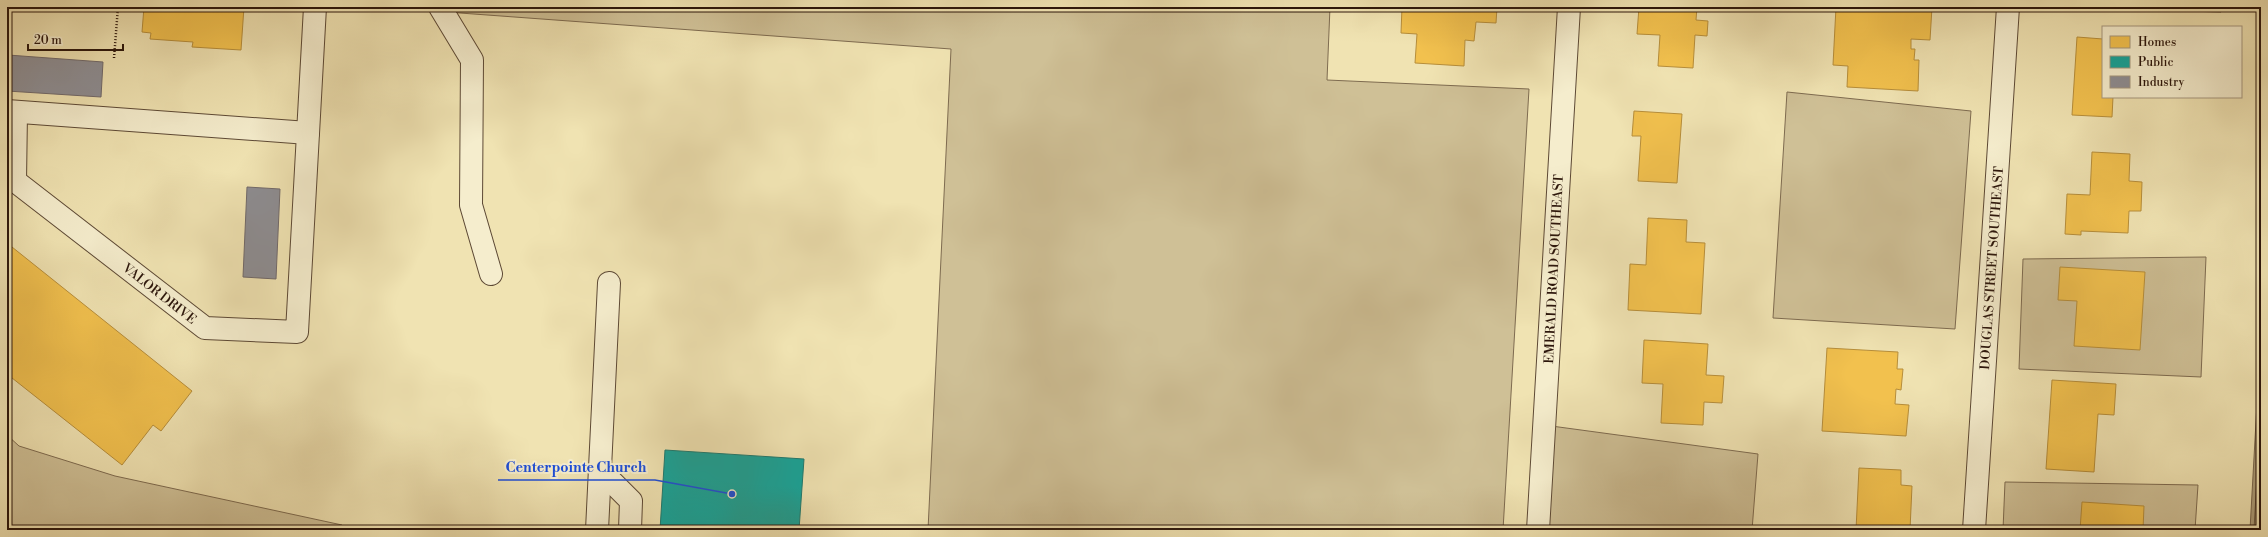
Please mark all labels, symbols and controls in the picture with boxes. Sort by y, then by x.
scale bar [28,26,123,52]
legend [2102,26,2242,98]
text: 20 m [34,33,62,48]
text: Homes [2138,35,2176,50]
text: Public [2138,55,2174,70]
text: Industry [2138,75,2185,90]
street label: DOUGLAS STREET SOUTHEAST [1977,166,2007,370]
street label: EMERALD ROAD SOUTHEAST [1541,174,1567,364]
street label: VALOR DRIVE [118,259,200,328]
callout: Centerpointe Church [498,454,655,480]
text: Centerpointe Church [506,459,647,477]

